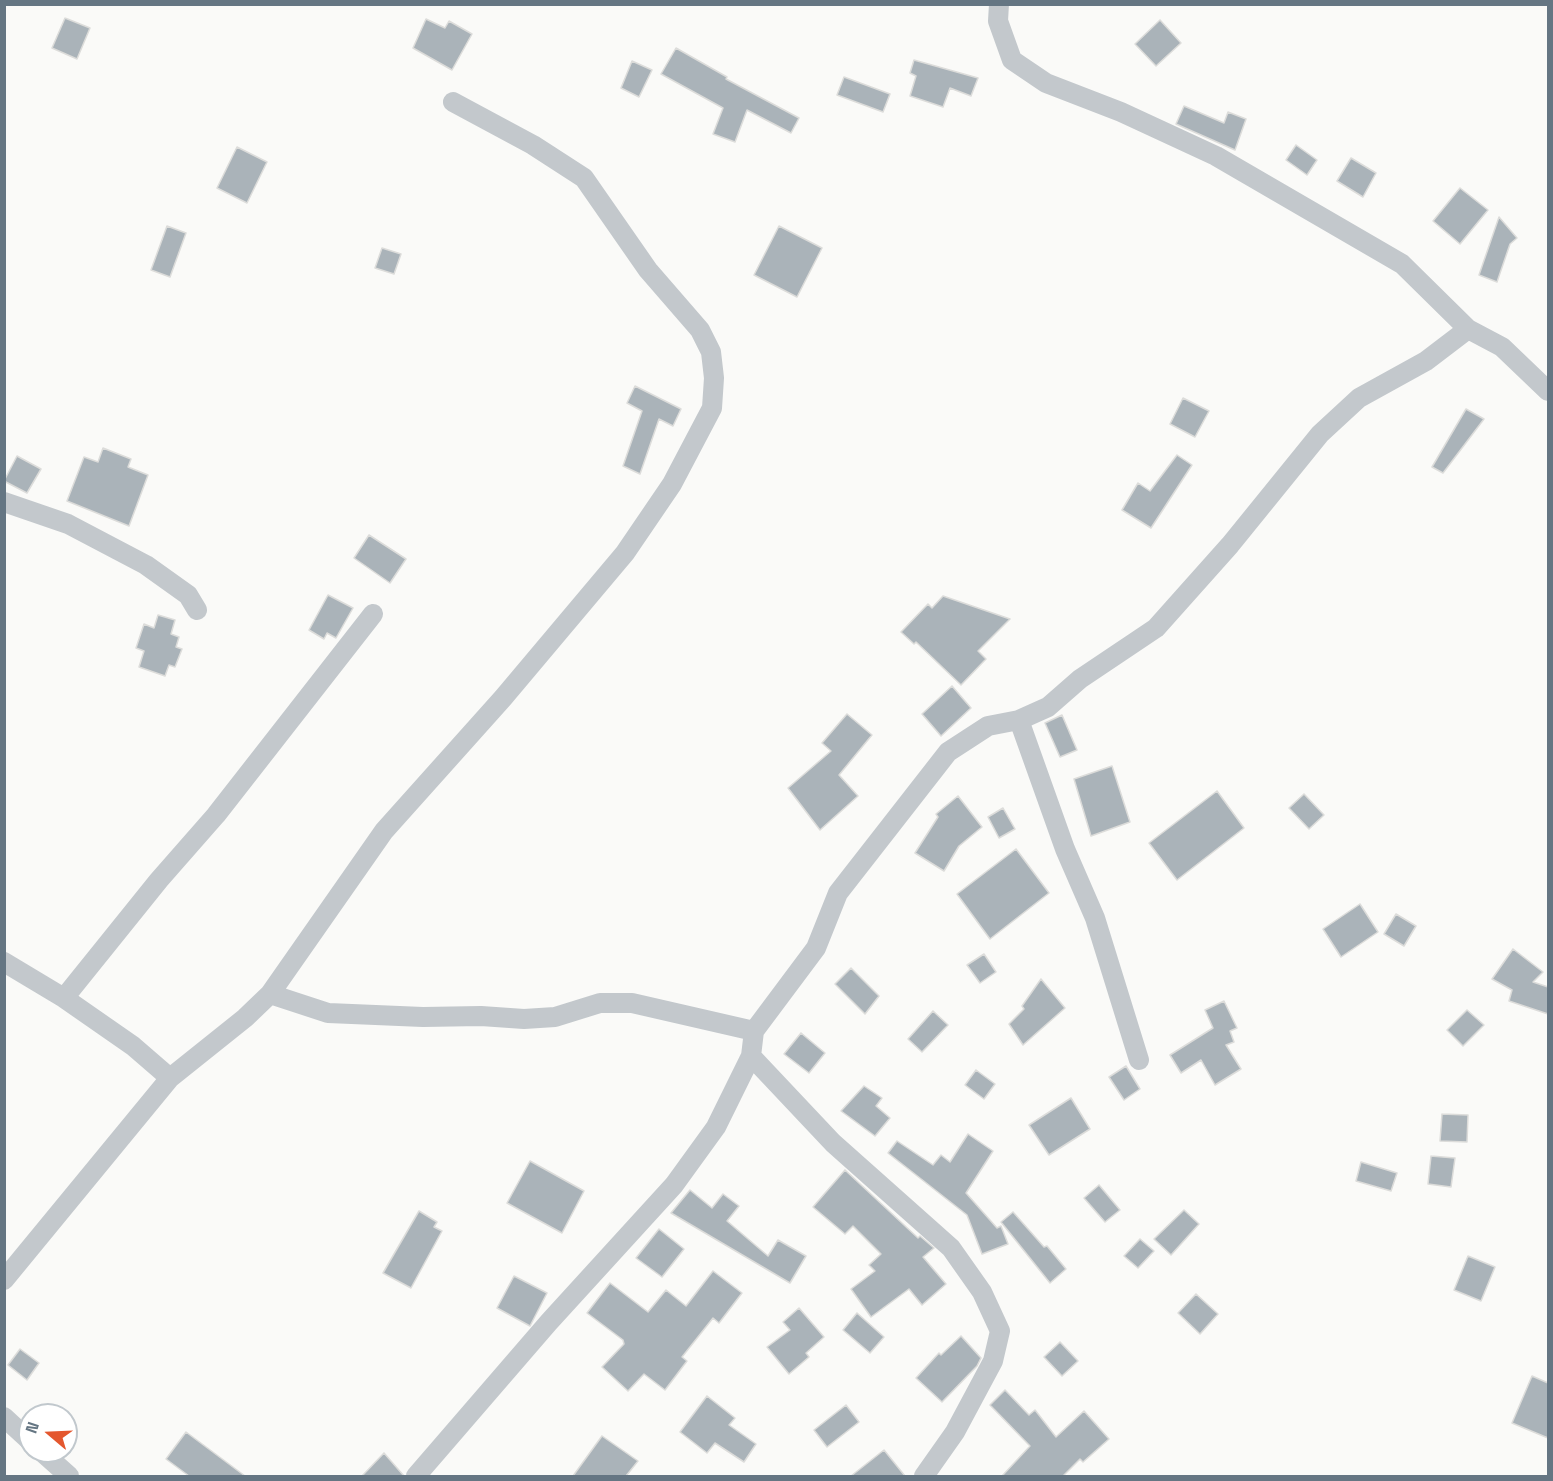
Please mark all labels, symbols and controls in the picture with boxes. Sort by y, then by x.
north arrow [18,1403,78,1463]
text: N [21,1419,44,1436]

